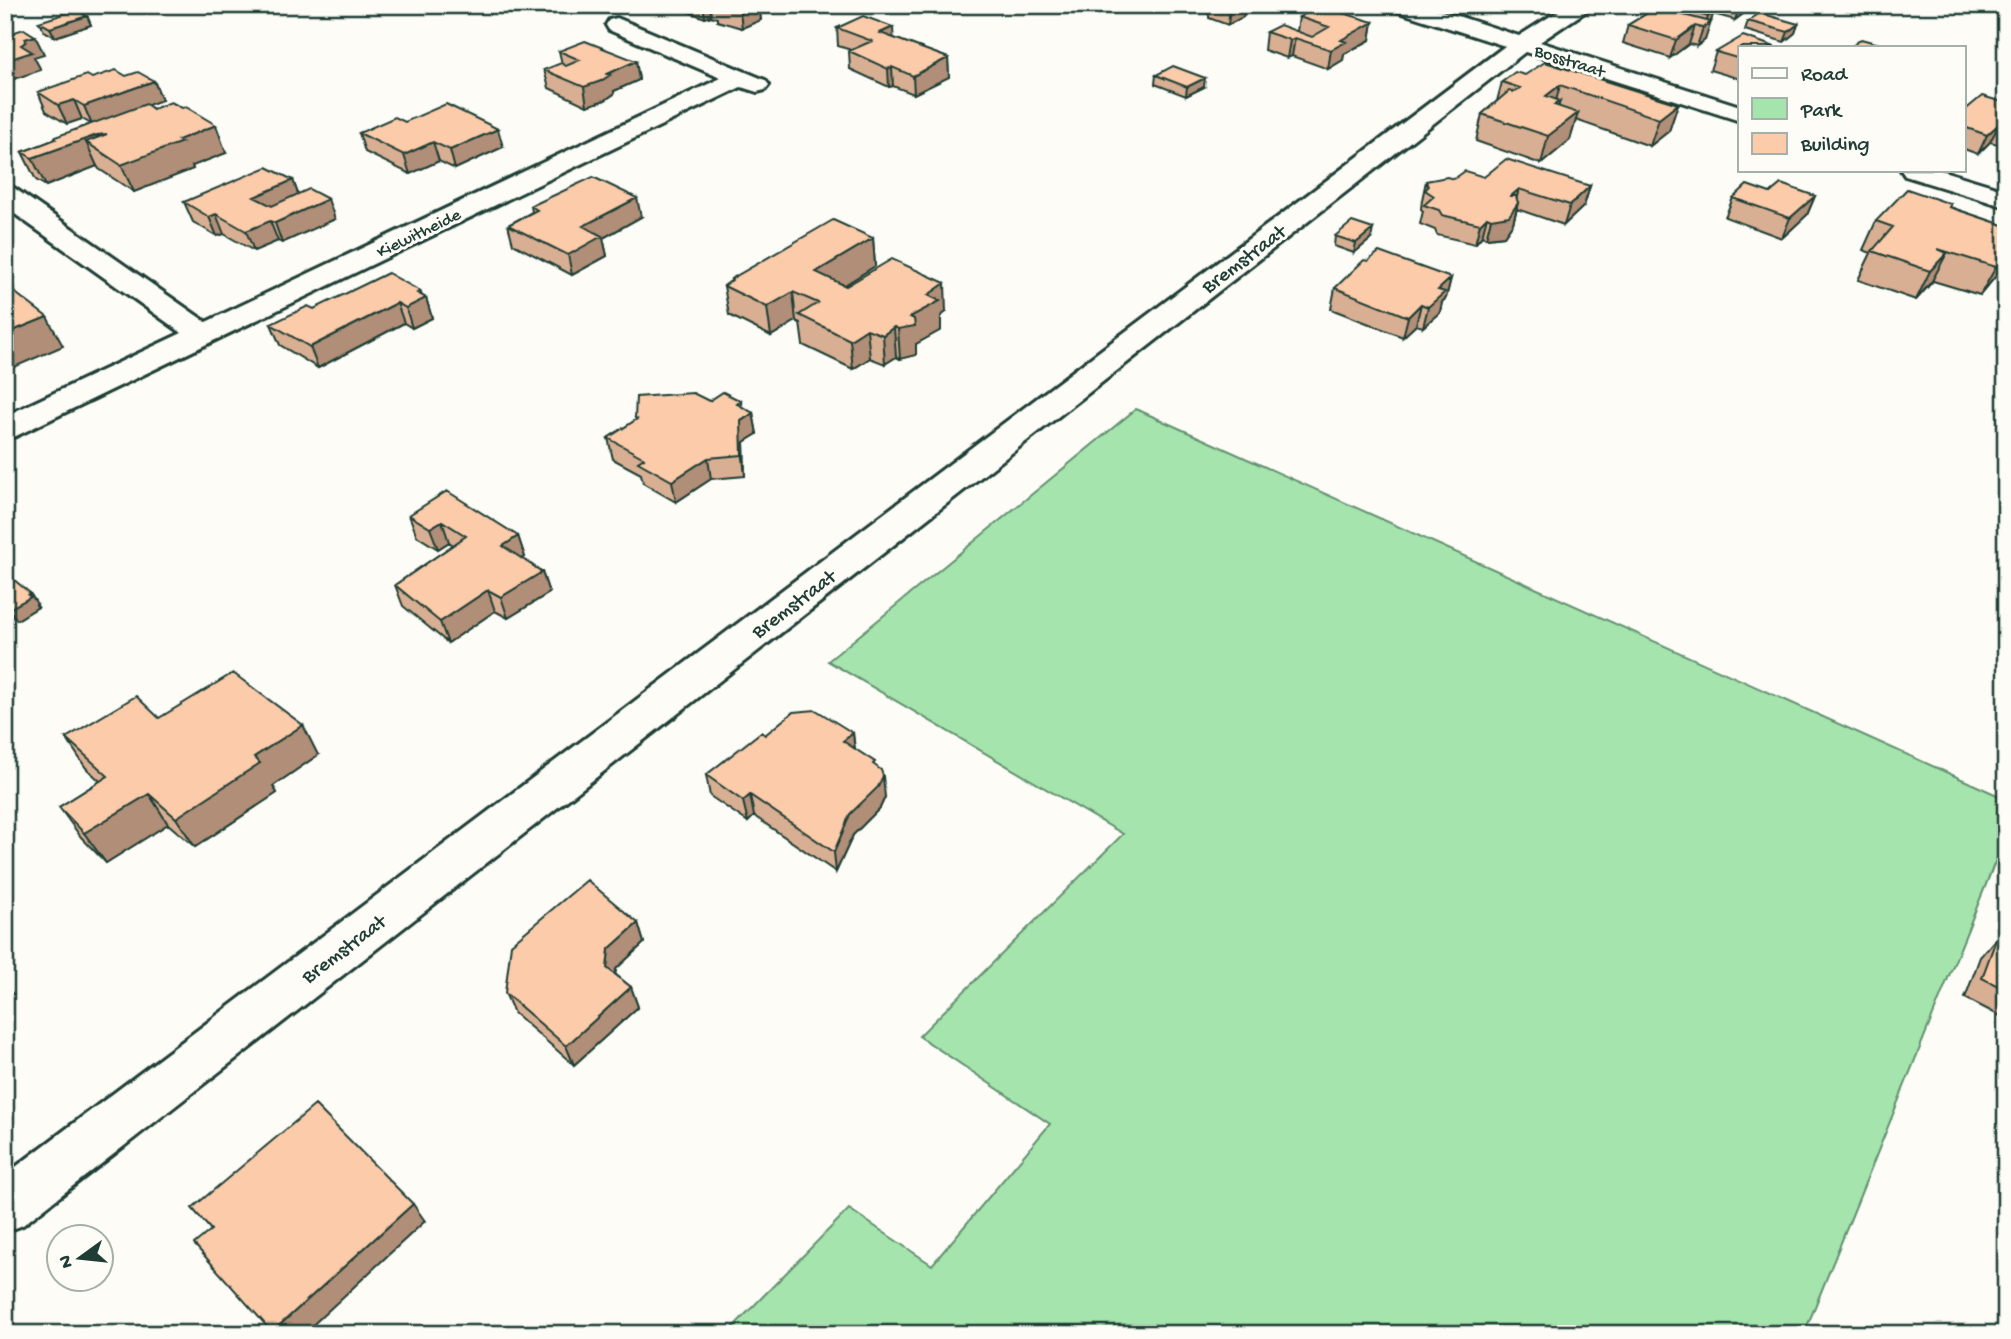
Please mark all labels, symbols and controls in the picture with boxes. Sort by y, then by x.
street label: Bosstraat [1530,41,1609,84]
legend [1738,46,1966,172]
text: Road [1801,64,1849,89]
text: Park [1800,100,1844,125]
text: Building [1800,134,1870,159]
street label: Kiewitheide [374,205,465,264]
street label: Bremstraat [1197,219,1294,301]
street label: Bremstraat [747,564,844,646]
street label: Bremstraat [297,909,394,991]
north arrow [46,1224,116,1294]
text: N [54,1253,80,1270]

